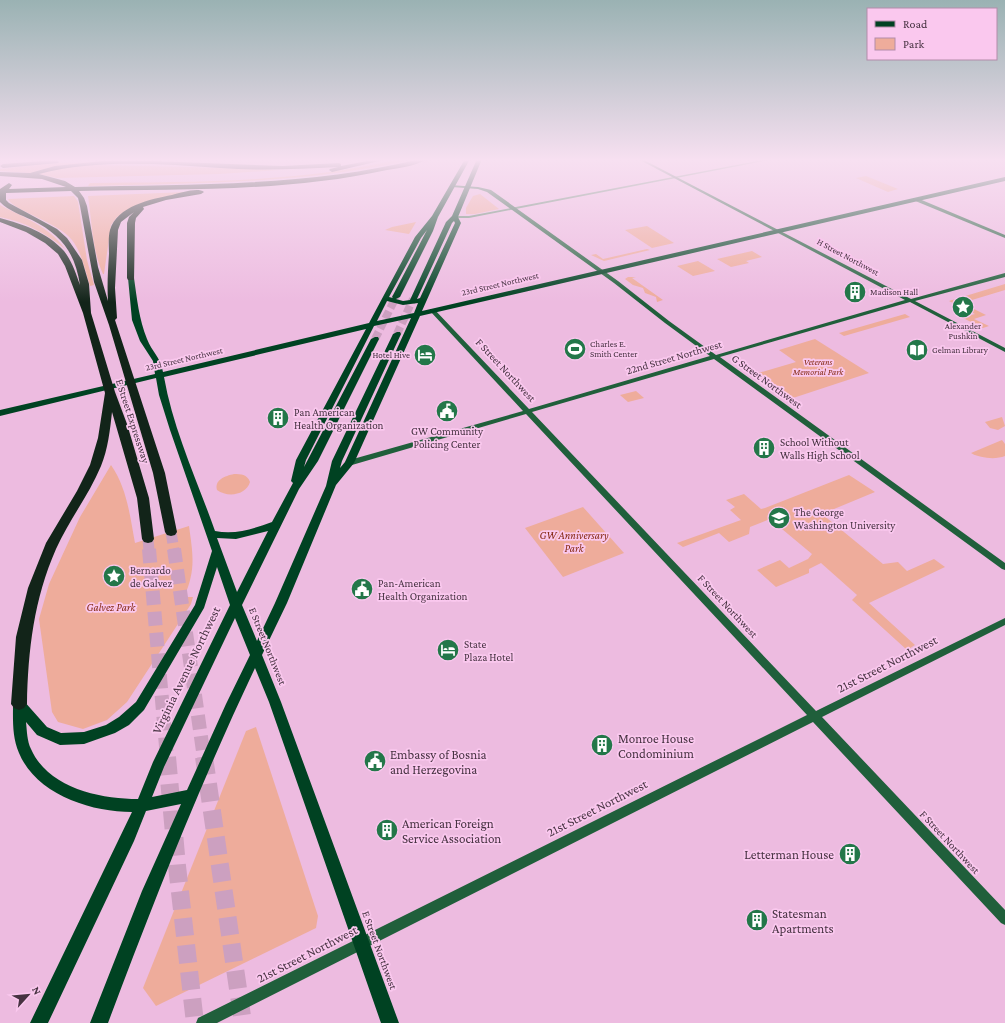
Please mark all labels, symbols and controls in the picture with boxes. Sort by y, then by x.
legend [867,8,997,60]
text: Road [903,17,928,31]
text: Park [903,37,925,51]
street label: H Street Northwest [815,236,882,278]
street label: 23rd Street Northwest [460,270,541,298]
building icon: Madison Hall [842,279,868,305]
place label: Madison Hall [870,287,919,297]
place icon: Alexander Pushkin [950,294,976,320]
place label: Alexander Pushkin [945,321,982,341]
street label: F Street Northwest [474,336,539,404]
sports icon: Charles E. Smith Center [562,336,588,362]
library icon: Gelman Library [904,337,930,363]
street label: 22nd Street Northwest [625,338,724,376]
place label: Charles E. Smith Center [590,339,638,359]
hotel icon: Hotel Hive [412,342,438,368]
street label: 23rd Street Northwest [144,345,225,373]
place label: Gelman Library [932,345,989,355]
place label: Hotel Hive [372,350,410,360]
street label: G Street Northwest [730,352,805,411]
park label: Veterans Memorial Park [792,357,844,377]
street label: E Street Expressway [113,377,153,466]
public building icon: GW Community Policing Center [434,398,460,424]
building icon: Pan American Health Organization [265,405,291,431]
place label: Pan American Health Organization [294,406,384,432]
place label: GW Community Policing Center [411,425,484,451]
building icon: School Without Walls High School [751,435,777,461]
place label: School Without Walls High School [780,436,860,462]
school or university icon: The George Washington University [766,505,792,531]
place label: The George Washington University [794,506,896,532]
park label: GW Anniversary Park [539,529,609,554]
place icon: Bernardo de Galvez [101,563,127,589]
place label: Bernardo de Galvez [130,564,172,589]
street label: F Street Northwest [696,572,761,640]
public building icon: Pan-American Health Organization [349,576,375,602]
place label: Pan-American Health Organization [378,577,468,603]
park label: Galvez Park [87,601,137,613]
street label: Virginia Avenue Northwest [149,603,224,736]
street label: E Street Northwest [247,605,289,687]
street label: 21st Street Northwest [834,632,940,696]
hotel icon: State Plaza Hotel [435,637,461,663]
place label: State Plaza Hotel [464,638,513,663]
place label: Monroe House Condominium [618,731,694,761]
building icon: Monroe House Condominium [589,732,615,758]
place label: Embassy of Bosnia and Herzegovina [390,747,487,777]
public building icon: Embassy of Bosnia and Herzegovina [362,748,388,774]
street label: 21st Street Northwest [544,776,650,840]
street label: F Street Northwest [918,808,983,876]
place label: American Foreign Service Association [402,816,501,846]
building icon: American Foreign Service Association [374,817,400,843]
building icon: Letterman House [837,841,863,867]
place label: Letterman House [744,847,834,862]
place label: Statesman Apartments [772,906,834,936]
building icon: Statesman Apartments [744,907,770,933]
street label: E Street Northwest [360,909,400,991]
street label: 21st Street Northwest [254,922,360,986]
north arrow [8,975,48,1015]
text: N [30,984,44,997]

